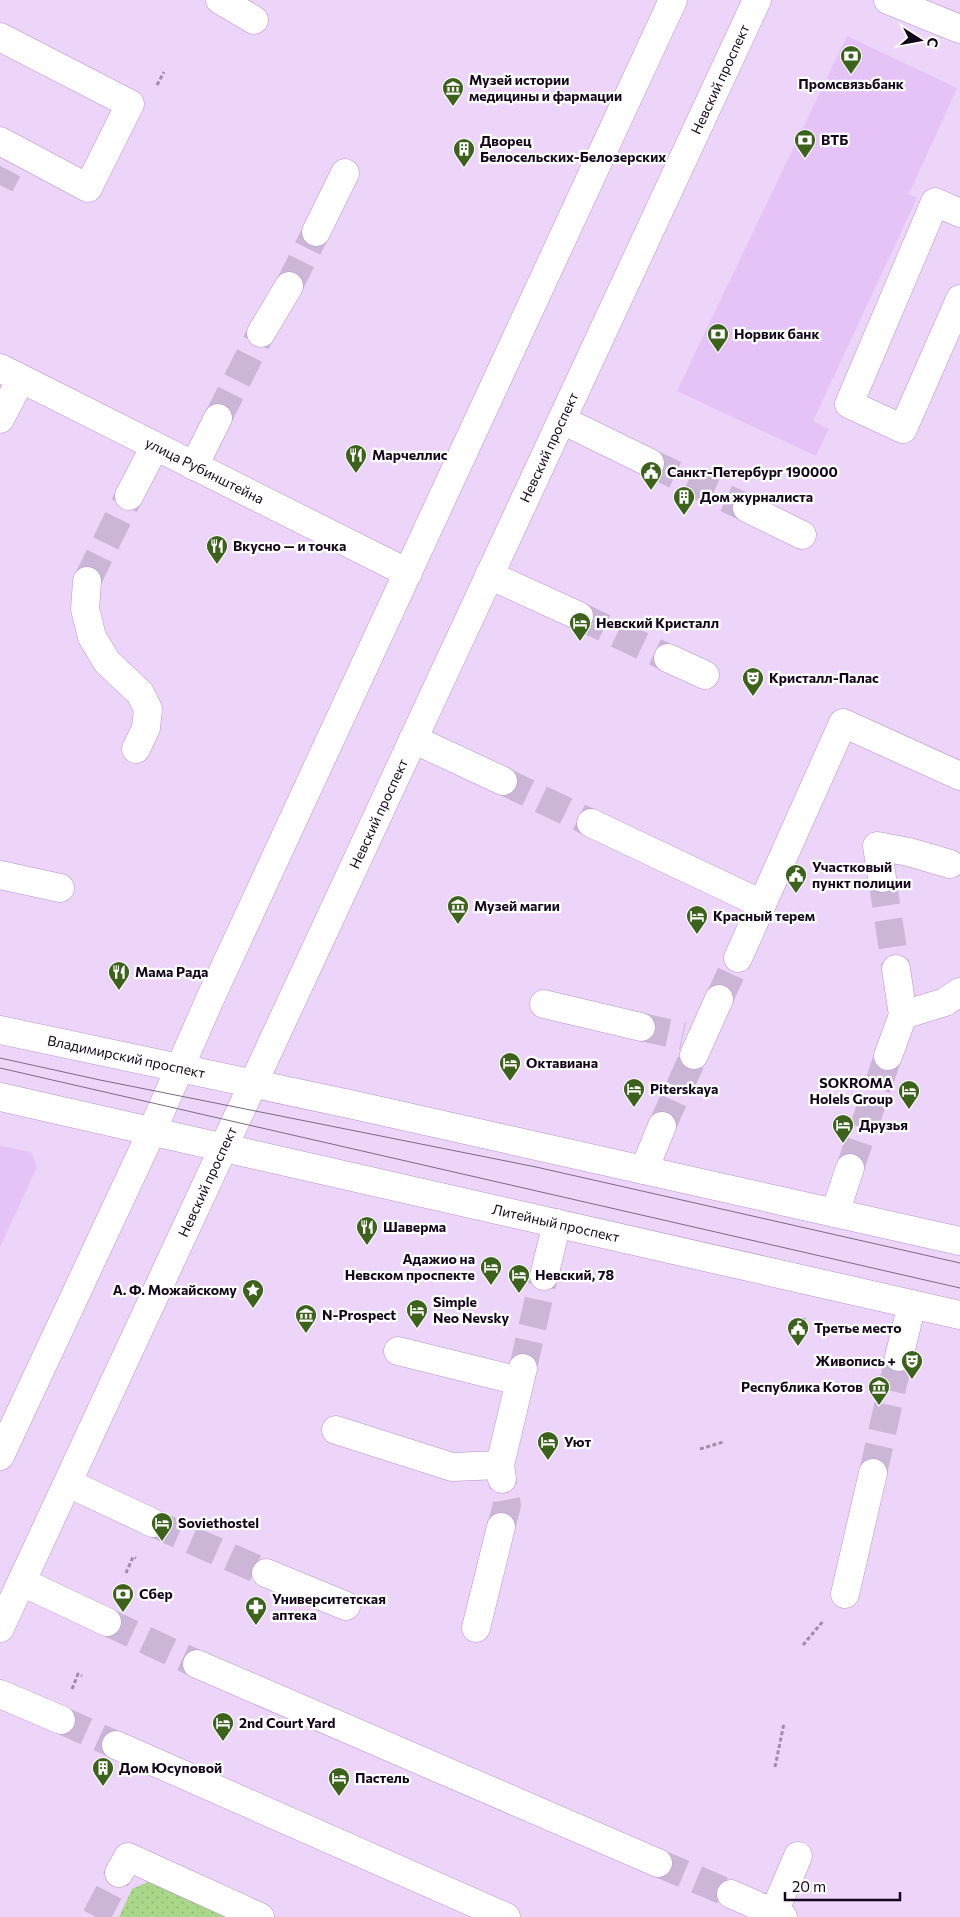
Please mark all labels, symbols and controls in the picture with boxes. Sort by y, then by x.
north arrow [895,15,945,65]
street label: Невский проспект [687,21,753,137]
text: С [924,36,943,49]
bank icon: Промсвязьбанк [839,44,863,75]
place label: Музей истории медицины и фармации [469,71,622,104]
place label: Промсвязьбанк [798,75,904,92]
museum icon: Музей истории медицины и фармации [441,76,465,107]
bank icon: ВТБ [793,128,817,159]
place label: ВТБ [821,131,848,148]
place label: Дворец Белосельских-Белозерских [480,132,666,165]
building icon: Дворец Белосельских-Белозерских [452,137,476,168]
bank icon: Норвик банк [706,322,730,353]
place label: Норвик банк [734,325,819,342]
street label: Невский проспект [516,389,582,505]
street label: улица Рубинштейна [143,434,267,507]
restaurant icon: Марчеллис [344,443,368,474]
place label: Марчеллис [372,446,448,463]
public building icon: Санкт-Петербург 190000 [639,460,663,491]
place label: Санкт-Петербург 190000 [667,463,838,480]
building icon: Дом журналиста [672,485,696,516]
place label: Дом журналиста [700,488,813,505]
restaurant icon: Вкусно — и точка [205,534,229,565]
place label: Вкусно — и точка [233,537,346,554]
hotel icon: Невский Кристалл [568,611,592,642]
place label: Невский Кристалл [596,614,719,631]
theatre icon: Кристалл-Палас [741,666,765,697]
place label: Кристалл-Палас [769,669,879,686]
street label: Невский проспект [345,755,411,871]
place label: Участковый пункт полиции [812,858,911,891]
public building icon: Участковый пункт полиции [784,863,808,894]
museum icon: Музей магии [446,894,470,925]
place label: Музей магии [474,897,560,914]
hotel icon: Красный терем [685,904,709,935]
place label: Красный терем [713,907,815,924]
restaurant icon: Мама Рада [107,960,131,991]
place label: Мама Рада [135,963,208,980]
street label: Владимирский проспект [46,1031,207,1081]
hotel icon: Октавиана [498,1051,522,1082]
place label: Октавиана [526,1054,598,1071]
place label: SOKROMA Holels Group [810,1074,893,1107]
hotel icon: Piterskaya [622,1077,646,1108]
hotel icon: SOKROMA Holels Group [897,1079,921,1110]
place label: Piterskaya [650,1080,718,1097]
hotel icon: Друзья [831,1113,855,1144]
place label: Друзья [859,1116,908,1133]
street label: Невский проспект [174,1124,240,1239]
street label: Литейный проспект [491,1200,622,1246]
restaurant icon: Шаверма [355,1215,379,1246]
place label: Шаверма [383,1218,446,1235]
place label: Aдажио на Невском проспекте [345,1250,475,1283]
hotel icon: Aдажио на Невском проспекте [479,1255,503,1286]
hotel icon: Невский, 78 [507,1263,531,1294]
place label: Невский, 78 [535,1266,614,1283]
place icon: А. Ф. Можайскому [241,1278,265,1309]
place label: А. Ф. Можайскому [113,1281,237,1298]
place label: Simple Neo Nevsky [433,1293,510,1326]
hotel icon: Simple Neo Nevsky [405,1298,429,1329]
museum icon: N-Prospect [294,1303,318,1334]
place label: N-Prospect [322,1306,396,1323]
public building icon: Третье место [786,1316,810,1347]
place label: Третье место [814,1319,902,1336]
theatre icon: Живопись + [900,1349,924,1380]
place label: Живопись + [815,1352,896,1369]
museum icon: Республика Котов [867,1375,891,1406]
place label: Республика Котов [741,1378,863,1395]
hotel icon: Уют [536,1430,560,1461]
place label: Уют [564,1433,592,1450]
hotel icon: Soviethostel [150,1511,174,1542]
place label: Soviethostel [178,1514,259,1531]
bank icon: Сбер [111,1582,135,1613]
place label: Сбер [139,1585,173,1602]
place label: Университетская аптека [272,1590,386,1623]
pharmacy icon: Университетская аптека [244,1595,268,1626]
hotel icon: 2nd Court Yard [211,1711,235,1742]
place label: 2nd Court Yard [239,1714,336,1731]
building icon: Дом Юсуповой [91,1756,115,1787]
place label: Дом Юсуповой [119,1759,222,1776]
hotel icon: Пастель [327,1766,351,1797]
place label: Пастель [355,1769,410,1786]
scale bar [785,1870,900,1902]
text: 20 m [792,1877,826,1895]

